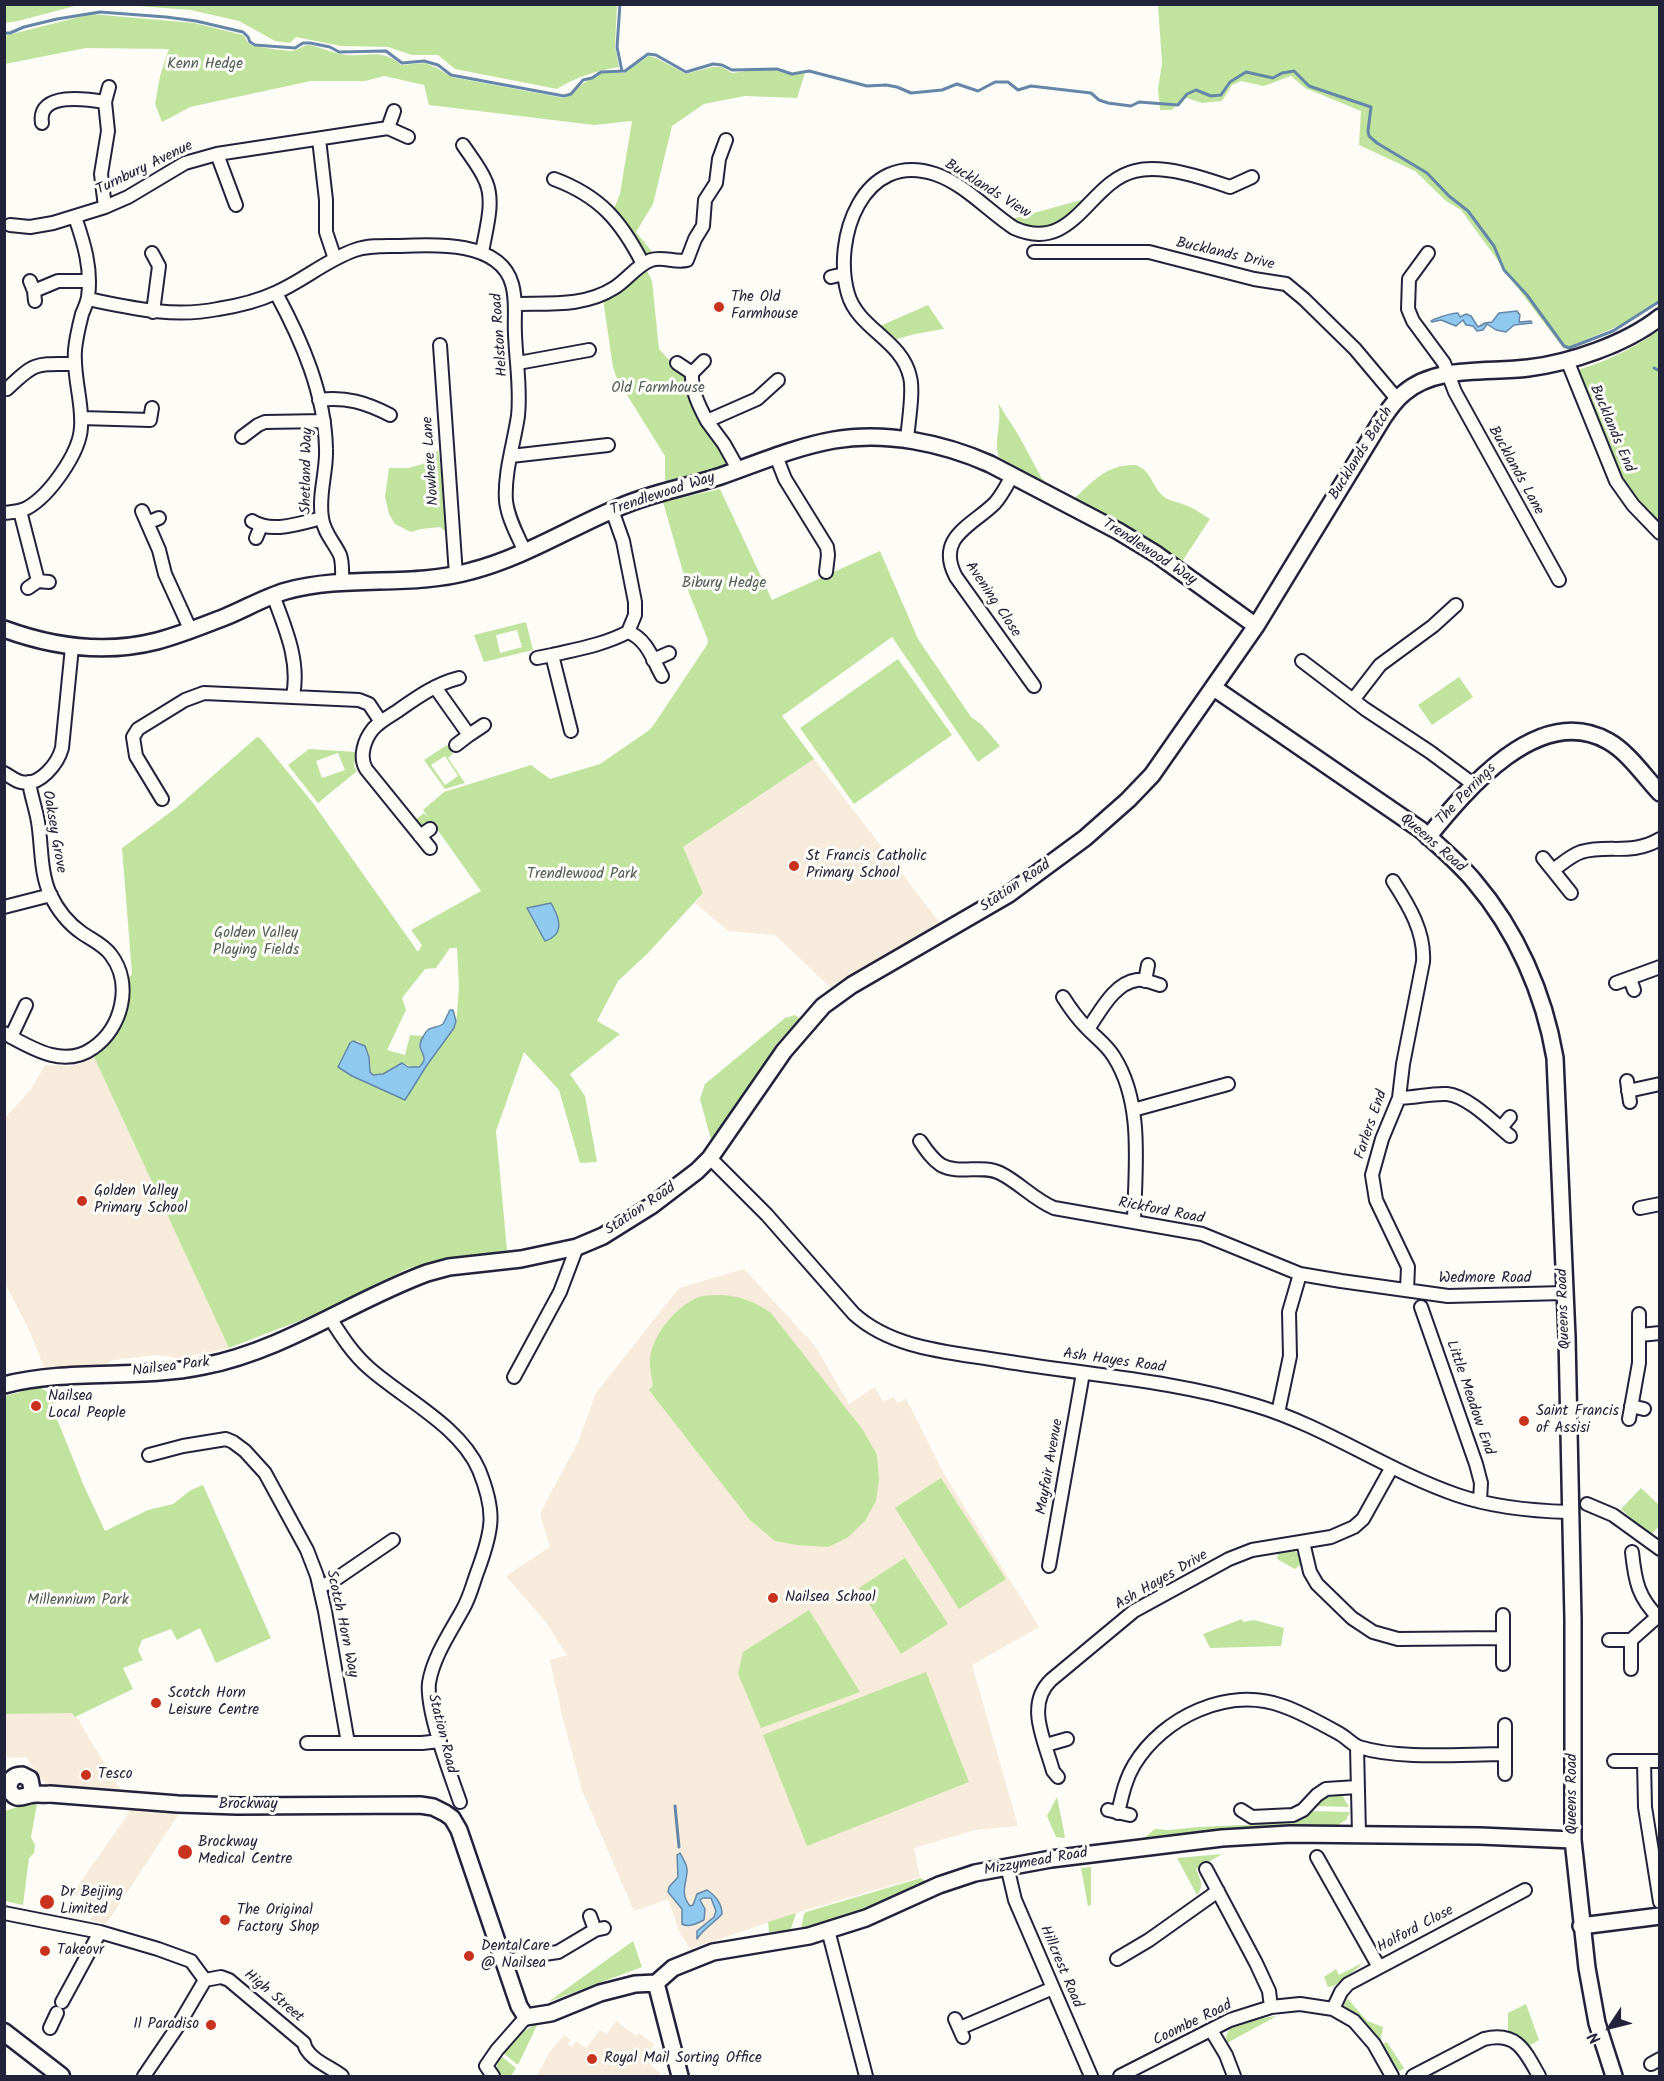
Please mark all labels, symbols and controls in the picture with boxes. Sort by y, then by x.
park label: Kenn Hedge [167,56,243,74]
street label: Turnbury Avenue [94,138,196,200]
street label: Bucklands View [941,157,1033,223]
street label: Bucklands Drive [1174,235,1276,275]
place label: The Old Farmhouse [731,289,798,324]
street label: Helston Road [489,293,513,377]
marker: The Old Farmhouse [712,300,726,314]
park label: Old Farmhouse [611,380,705,398]
street label: Bucklands End [1584,383,1638,475]
street label: Bucklands Batch [1326,404,1398,504]
street label: Nowhere Lane [420,416,444,506]
street label: Bucklands Lane [1483,423,1547,519]
street label: Shetland Way [298,428,318,514]
street label: Trendlewood Way [609,470,717,520]
street label: Trendlewood Way [1099,516,1199,590]
street label: Avening Close [960,559,1024,641]
park label: Bibury Hedge [682,575,766,593]
street label: The Perrings [1433,760,1501,830]
street label: Oaksey Grove [37,789,69,875]
street label: Queens Road [1396,811,1468,877]
place label: St Francis Catholic Primary School [806,848,927,883]
street label: Station Road [977,857,1055,917]
marker: St Francis Catholic Primary School [787,859,801,873]
park label: Trendlewood Park [527,866,637,884]
park label: Golden Valley Playing Fields [213,925,299,960]
street label: Farlers End [1352,1088,1392,1162]
street label: Station Road [602,1180,680,1240]
place label: Golden Valley Primary School [94,1183,188,1218]
marker: Golden Valley Primary School [75,1194,89,1208]
street label: Rickford Road [1117,1195,1205,1229]
street label: Queens Road [1555,1268,1575,1350]
street label: Wedmore Road [1439,1270,1531,1288]
street label: Little Meadow End [1441,1338,1497,1458]
street label: Ash Hayes Road [1062,1346,1166,1378]
street label: Nailsea Park [131,1354,211,1382]
place label: Nailsea Local People [48,1388,126,1423]
marker: Nailsea Local People [29,1399,43,1413]
place label: Saint Francis of Assisi [1536,1403,1619,1438]
marker: Saint Francis of Assisi [1517,1414,1531,1428]
street label: Mayfair Avenue [1034,1418,1068,1516]
street label: Ash Hayes Drive [1112,1547,1212,1615]
street label: Scotch Horn Way [321,1569,361,1679]
place label: Nailsea School [785,1589,876,1607]
marker: Nailsea School [766,1591,780,1605]
park label: Millennium Park [27,1592,129,1610]
place label: Scotch Horn Leisure Centre [168,1685,259,1720]
street label: Station Road [422,1692,460,1776]
marker: Scotch Horn Leisure Centre [149,1696,163,1710]
street label: Queens Road [1564,1754,1582,1834]
place label: Tesco [98,1766,133,1784]
marker: Tesco [79,1768,93,1782]
street label: Brockway [218,1796,278,1814]
place label: Brockway Medical Centre [198,1834,292,1869]
marker: Brockway Medical Centre [176,1843,194,1861]
street label: Mizzymead Road [983,1845,1089,1881]
place label: Dr Beijing Limited [60,1884,123,1919]
marker: Dr Beijing Limited [38,1893,56,1911]
place label: The Original Factory Shop [237,1902,319,1937]
street label: Holford Close [1375,1902,1457,1958]
marker: The Original Factory Shop [218,1913,232,1927]
street label: Hillcrest Road [1035,1923,1085,2011]
place label: DentalCare @ Nailsea [481,1938,550,1973]
place label: Takeovr [57,1942,104,1960]
marker: Takeovr [38,1944,52,1958]
marker: DentalCare @ Nailsea [462,1949,476,1963]
street label: High Street [239,1967,307,2027]
street label: Coombe Road [1151,1997,1235,2051]
north arrow [1580,1997,1640,2057]
place label: Il Paradiso [133,2016,199,2034]
marker: Il Paradiso [204,2018,218,2032]
text: N [1582,2026,1608,2049]
place label: Royal Mail Sorting Office [604,2050,762,2068]
marker: Royal Mail Sorting Office [585,2052,599,2066]

